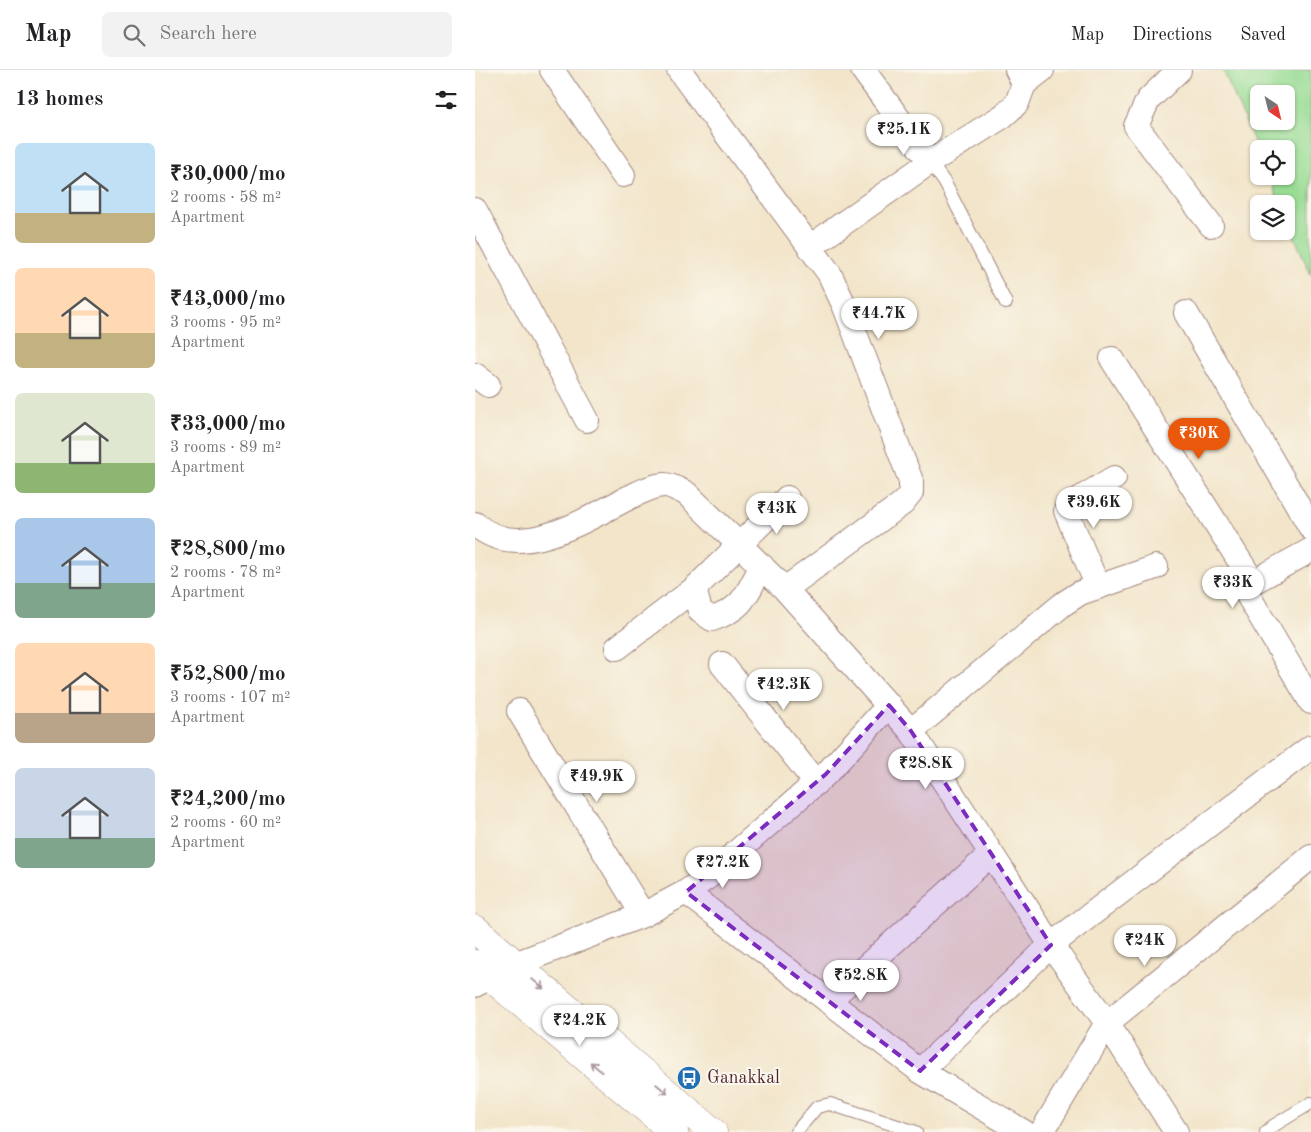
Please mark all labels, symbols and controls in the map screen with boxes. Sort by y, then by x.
search box [102,12,452,57]
icon: search [120,21,148,49]
text: Map [25,23,72,47]
text: Search here [160,25,257,44]
text: Map [1071,26,1104,44]
text: Directions [1132,26,1212,44]
text: Saved [1240,26,1286,44]
north arrow [1250,85,1295,130]
map controls [1250,85,1295,240]
icon: filters [432,86,460,114]
text: 13 homes [15,89,103,110]
pin: ₹25.1K [863,114,945,156]
text: ₹25.1K [877,122,931,138]
button: locate [1250,140,1295,185]
icon: home [55,163,115,223]
text: ₹30,000/mo [170,164,286,185]
text: 2 rooms · 58 m² [170,190,281,206]
button: layers [1250,195,1295,240]
text: Apartment [170,210,245,226]
icon: home [55,288,115,348]
text: ₹43,000/mo [170,289,286,310]
pin: ₹44.7K [838,298,920,340]
text: ₹44.7K [852,306,906,322]
text: 3 rooms · 95 m² [170,315,281,331]
text: Apartment [170,335,245,351]
icon: home [55,413,115,473]
text: ₹33,000/mo [170,414,286,435]
pin: ₹30K [1169,418,1229,460]
text: ₹30K [1179,426,1219,442]
text: 3 rooms · 89 m² [170,440,281,456]
text: Apartment [170,460,245,476]
pin: ₹39.6K [1053,486,1135,529]
pin: ₹43K [747,492,807,535]
text: ₹39.6K [1067,495,1121,511]
text: ₹43K [757,501,797,517]
icon: home [55,538,115,598]
text: ₹28,800/mo [170,539,286,560]
text: 2 rooms · 78 m² [170,565,281,581]
pin: ₹33K [1203,566,1263,609]
text: ₹33K [1213,575,1253,591]
text: Apartment [170,585,245,601]
icon: home [55,663,115,723]
text: ₹52,800/mo [170,664,286,685]
pin: ₹42.3K [743,668,825,711]
text: ₹42.3K [757,677,811,693]
text: 3 rooms · 107 m² [170,690,290,706]
text: Apartment [170,710,245,726]
pin: ₹28.8K [885,748,967,790]
text: ₹28.8K [899,756,953,772]
pin: ₹49.9K [556,760,638,803]
text: ₹49.9K [570,769,624,785]
icon: home [55,788,115,848]
text: ₹24,200/mo [170,789,286,810]
text: 2 rooms · 60 m² [170,815,281,831]
text: Apartment [170,835,245,851]
pin: ₹27.2K [682,846,764,889]
text: ₹27.2K [696,855,750,871]
pin: ₹24K [1115,924,1175,967]
text: ₹24K [1125,933,1165,949]
pin: ₹52.8K [820,960,902,1002]
text: ₹52.8K [834,968,888,984]
one-way arrow [531,978,544,989]
pin: ₹24.2K [539,1004,621,1047]
text: ₹24.2K [553,1013,607,1029]
one-way arrow [590,1061,603,1073]
bus stop icon: Ganakkal [676,1065,702,1091]
place label: Ganakkal [707,1069,780,1087]
one-way arrow [655,1083,668,1094]

